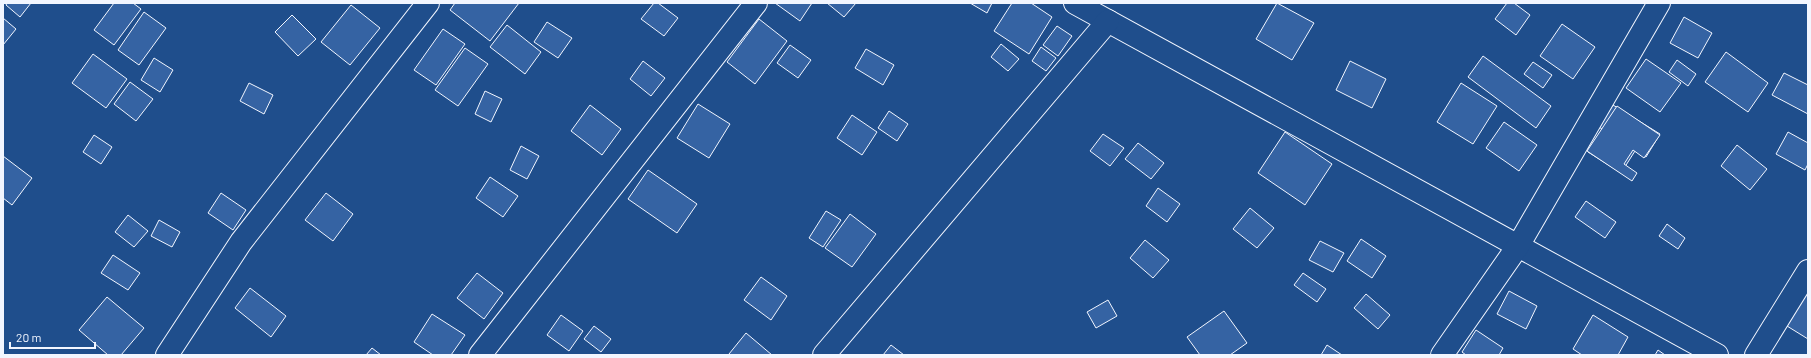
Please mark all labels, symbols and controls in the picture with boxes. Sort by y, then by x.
scale bar [10,324,95,350]
text: 20 m [16,330,42,344]

